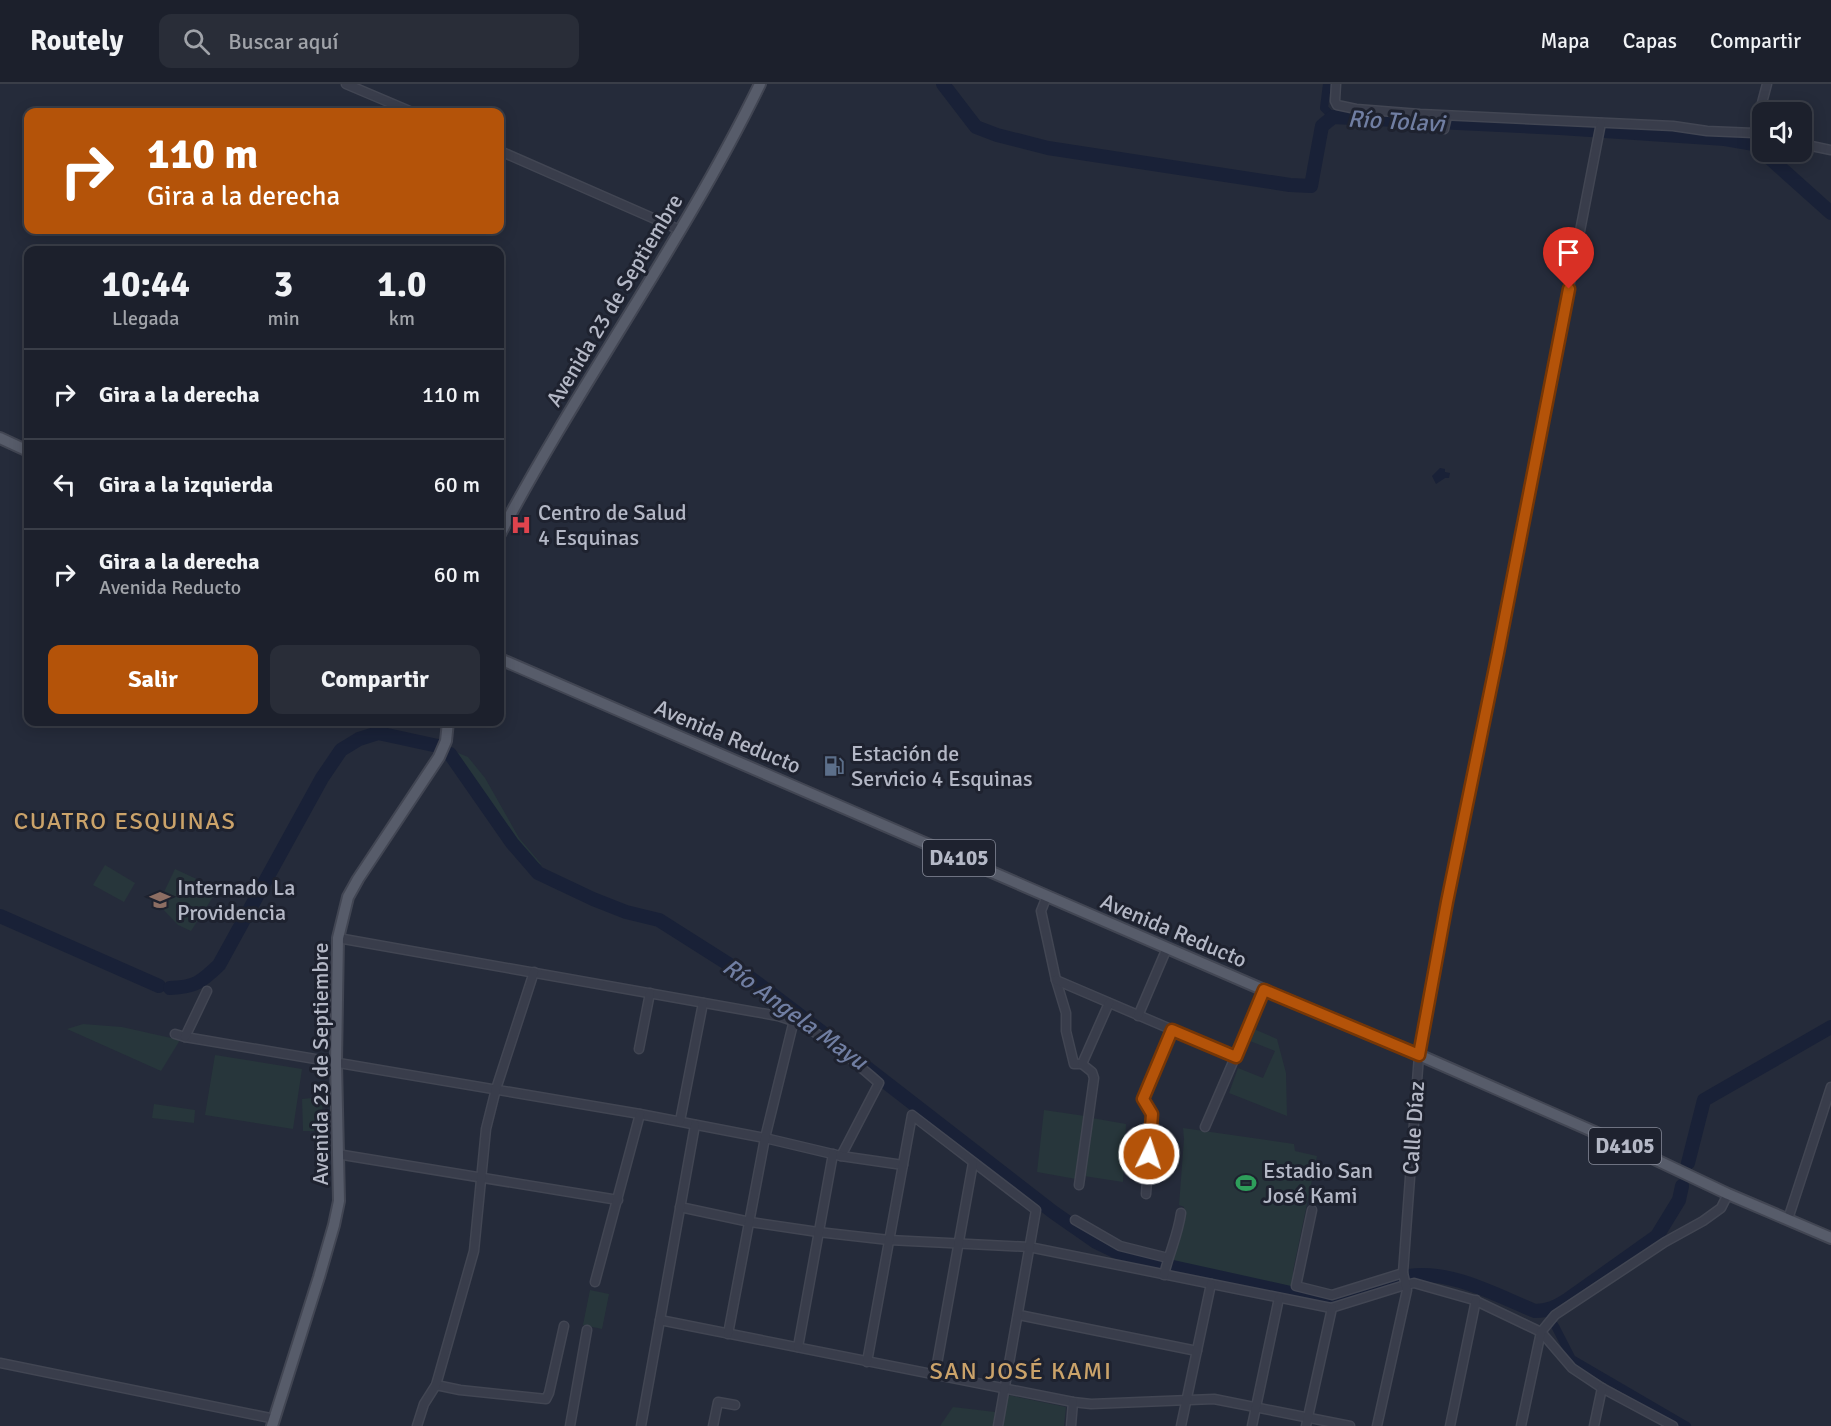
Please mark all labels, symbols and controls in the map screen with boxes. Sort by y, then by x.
search box [159,14,579,68]
text: Routely [30,24,123,58]
icon: search [180,25,213,58]
text: Buscar aquí [228,28,338,55]
text: Mapa [1540,28,1590,54]
text: Capas [1623,28,1677,54]
text: Compartir [1710,28,1801,54]
map controls [1752,102,1812,162]
button: sound [1752,102,1812,162]
water label: Río Tolavi [1347,103,1447,139]
text: 110 m [147,129,258,180]
icon: right [48,132,126,210]
text: Gira a la derecha [147,180,340,213]
street label: Avenida 23 de Septiembre [540,189,689,411]
pin [1543,227,1594,289]
icon: arrive [1552,236,1585,269]
text: 10:44 [102,262,190,307]
text: 3 [274,262,293,307]
text: 1.0 [377,262,426,307]
text: Llegada [112,306,179,331]
text: min [267,306,300,331]
text: km [389,306,415,331]
icon: right [48,378,81,411]
text: Gira a la derecha [99,381,260,408]
text: 110 m [422,381,480,408]
icon: left [48,468,81,501]
text: Gira a la izquierda [99,471,273,498]
text: 60 m [434,471,480,498]
place label: Centro de Salud 4 Esquinas [538,499,687,551]
hospital icon: Centro de Salud 4 Esquinas [509,513,533,537]
text: Gira a la derecha [99,548,260,575]
icon: right [48,558,81,591]
text: 60 m [434,561,480,588]
text: Avenida Reducto [99,575,241,600]
button: Salir [48,645,258,714]
button: Compartir [270,645,480,714]
street label: Avenida Reducto [651,693,805,779]
place label: Estación de Servicio 4 Esquinas [851,740,1033,792]
fuel station icon: Estación de Servicio 4 Esquinas [822,754,846,778]
district label: CUATRO ESQUINAS [14,806,236,836]
road number: D4105 [923,840,995,876]
place label: Internado La Providencia [177,874,296,926]
street label: Avenida Reducto [1097,887,1251,973]
school or university icon: Internado La Providencia [148,888,172,912]
street label: Avenida 23 de Septiembre [307,942,334,1186]
water label: Río Angela Mayu [717,952,875,1078]
street label: Calle Díaz [1397,1080,1430,1176]
position arrow [1117,1122,1181,1186]
road number: D4105 [1589,1128,1661,1164]
place label: Estadio San José Kami [1263,1157,1373,1209]
sports icon: Estadio San José Kami [1234,1171,1258,1195]
district label: SAN JOSÉ KAMI [929,1356,1113,1386]

